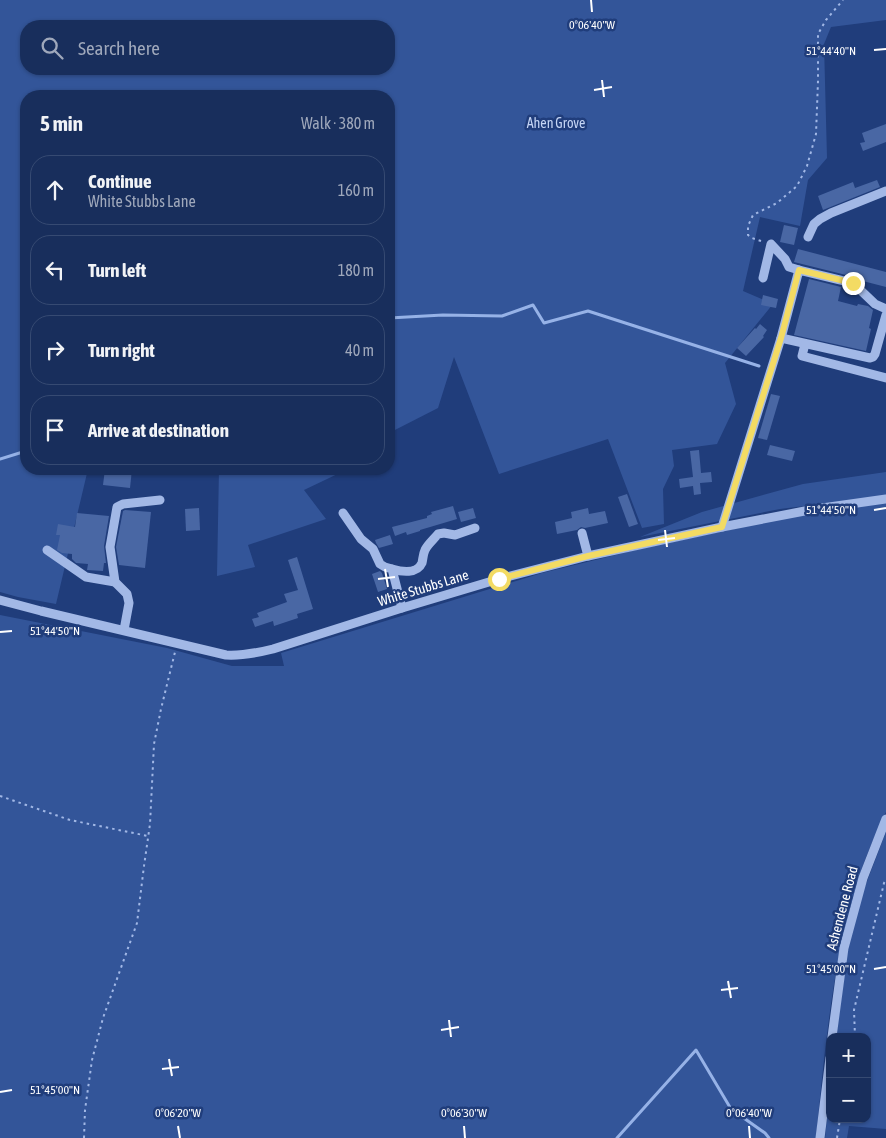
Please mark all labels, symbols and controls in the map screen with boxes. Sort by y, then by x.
text: 0°06'40"W [569,18,615,32]
search box [20,20,395,75]
icon: search [38,34,66,62]
text: Search here [78,37,160,59]
text: 51°44'40"N [806,44,856,58]
text: 5 min [40,111,83,135]
text: Walk · 380 m [301,114,375,132]
park label: Ahen Grove [527,115,585,131]
text: Continue [88,170,152,192]
icon: ahead [41,176,69,204]
text: 160 m [338,181,374,199]
text: White Stubbs Lane [88,192,196,210]
icon: left [41,256,69,284]
text: Turn left [88,259,146,281]
text: 180 m [338,261,374,279]
route end [842,272,865,295]
icon: right [41,336,69,364]
text: Turn right [88,339,155,361]
text: 40 m [345,341,374,359]
icon: arrive [41,416,69,444]
text: Arrive at destination [88,419,229,441]
text: 51°44'50"N [806,503,856,517]
street label: White Stubbs Lane [376,567,470,609]
route start [488,568,511,591]
text: 51°44'50"N [30,624,80,638]
street label: Ashendene Road [823,864,861,952]
text: 51°45'00"N [806,962,856,976]
map controls [826,1033,871,1123]
button: + [826,1033,871,1078]
button: − [826,1078,871,1123]
text: 51°45'00"N [30,1083,80,1097]
text: 0°06'20"W [155,1106,201,1120]
text: 0°06'30"W [441,1106,487,1120]
text: 0°06'40"W [726,1106,772,1120]

